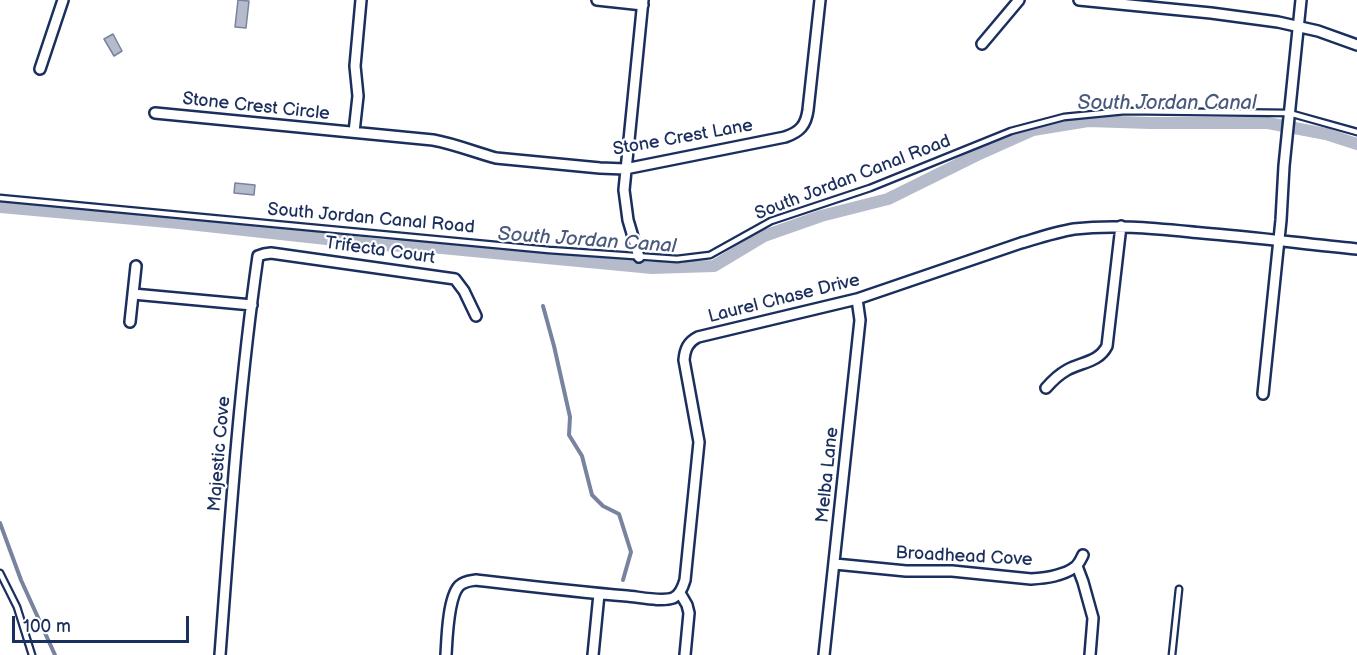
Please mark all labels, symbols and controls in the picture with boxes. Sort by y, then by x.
street label: Stone Crest Circle [181,89,331,125]
water label: South Jordan Canal [1077,92,1257,116]
street label: Stone Crest Lane [611,115,755,161]
street label: South Jordan Canal Road [752,131,954,225]
street label: South Jordan Canal Road [266,199,476,239]
water label: South Jordan Canal [497,223,677,259]
street label: Trifecta Court [324,233,436,269]
street label: Laurel Chase Drive [706,270,862,328]
street label: Majestic Cove [204,395,236,513]
street label: Melba Lane [812,426,844,524]
street label: Broadhead Cove [895,543,1033,571]
scale bar [15,604,192,642]
text: 100 m [23,616,71,637]

